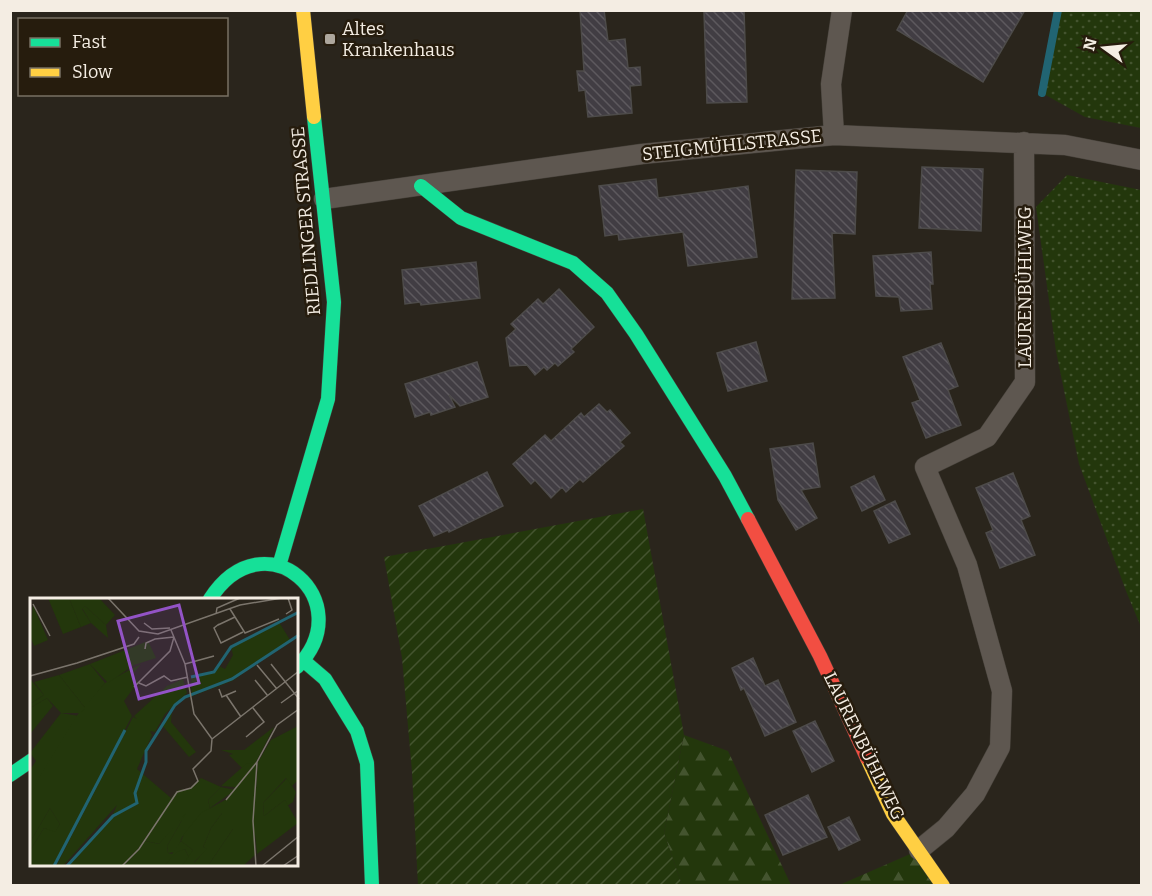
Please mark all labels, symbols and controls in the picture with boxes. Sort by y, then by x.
legend [18,18,228,96]
place label: Altes Krankenhaus [342,18,455,61]
north arrow [1074,18,1134,78]
text: Fast [72,31,107,53]
marker: Altes Krankenhaus [323,32,337,46]
text: N [1079,36,1101,53]
text: Slow [72,61,113,83]
street label: STEIGMÜHLSTRASSE [641,125,823,165]
street label: RIEDLINGER STRASSE [287,126,325,316]
street label: LAURENBÜHLWEG [1014,206,1036,368]
inset map [30,598,298,866]
street label: LAURENBÜHLWEG [819,668,909,824]

